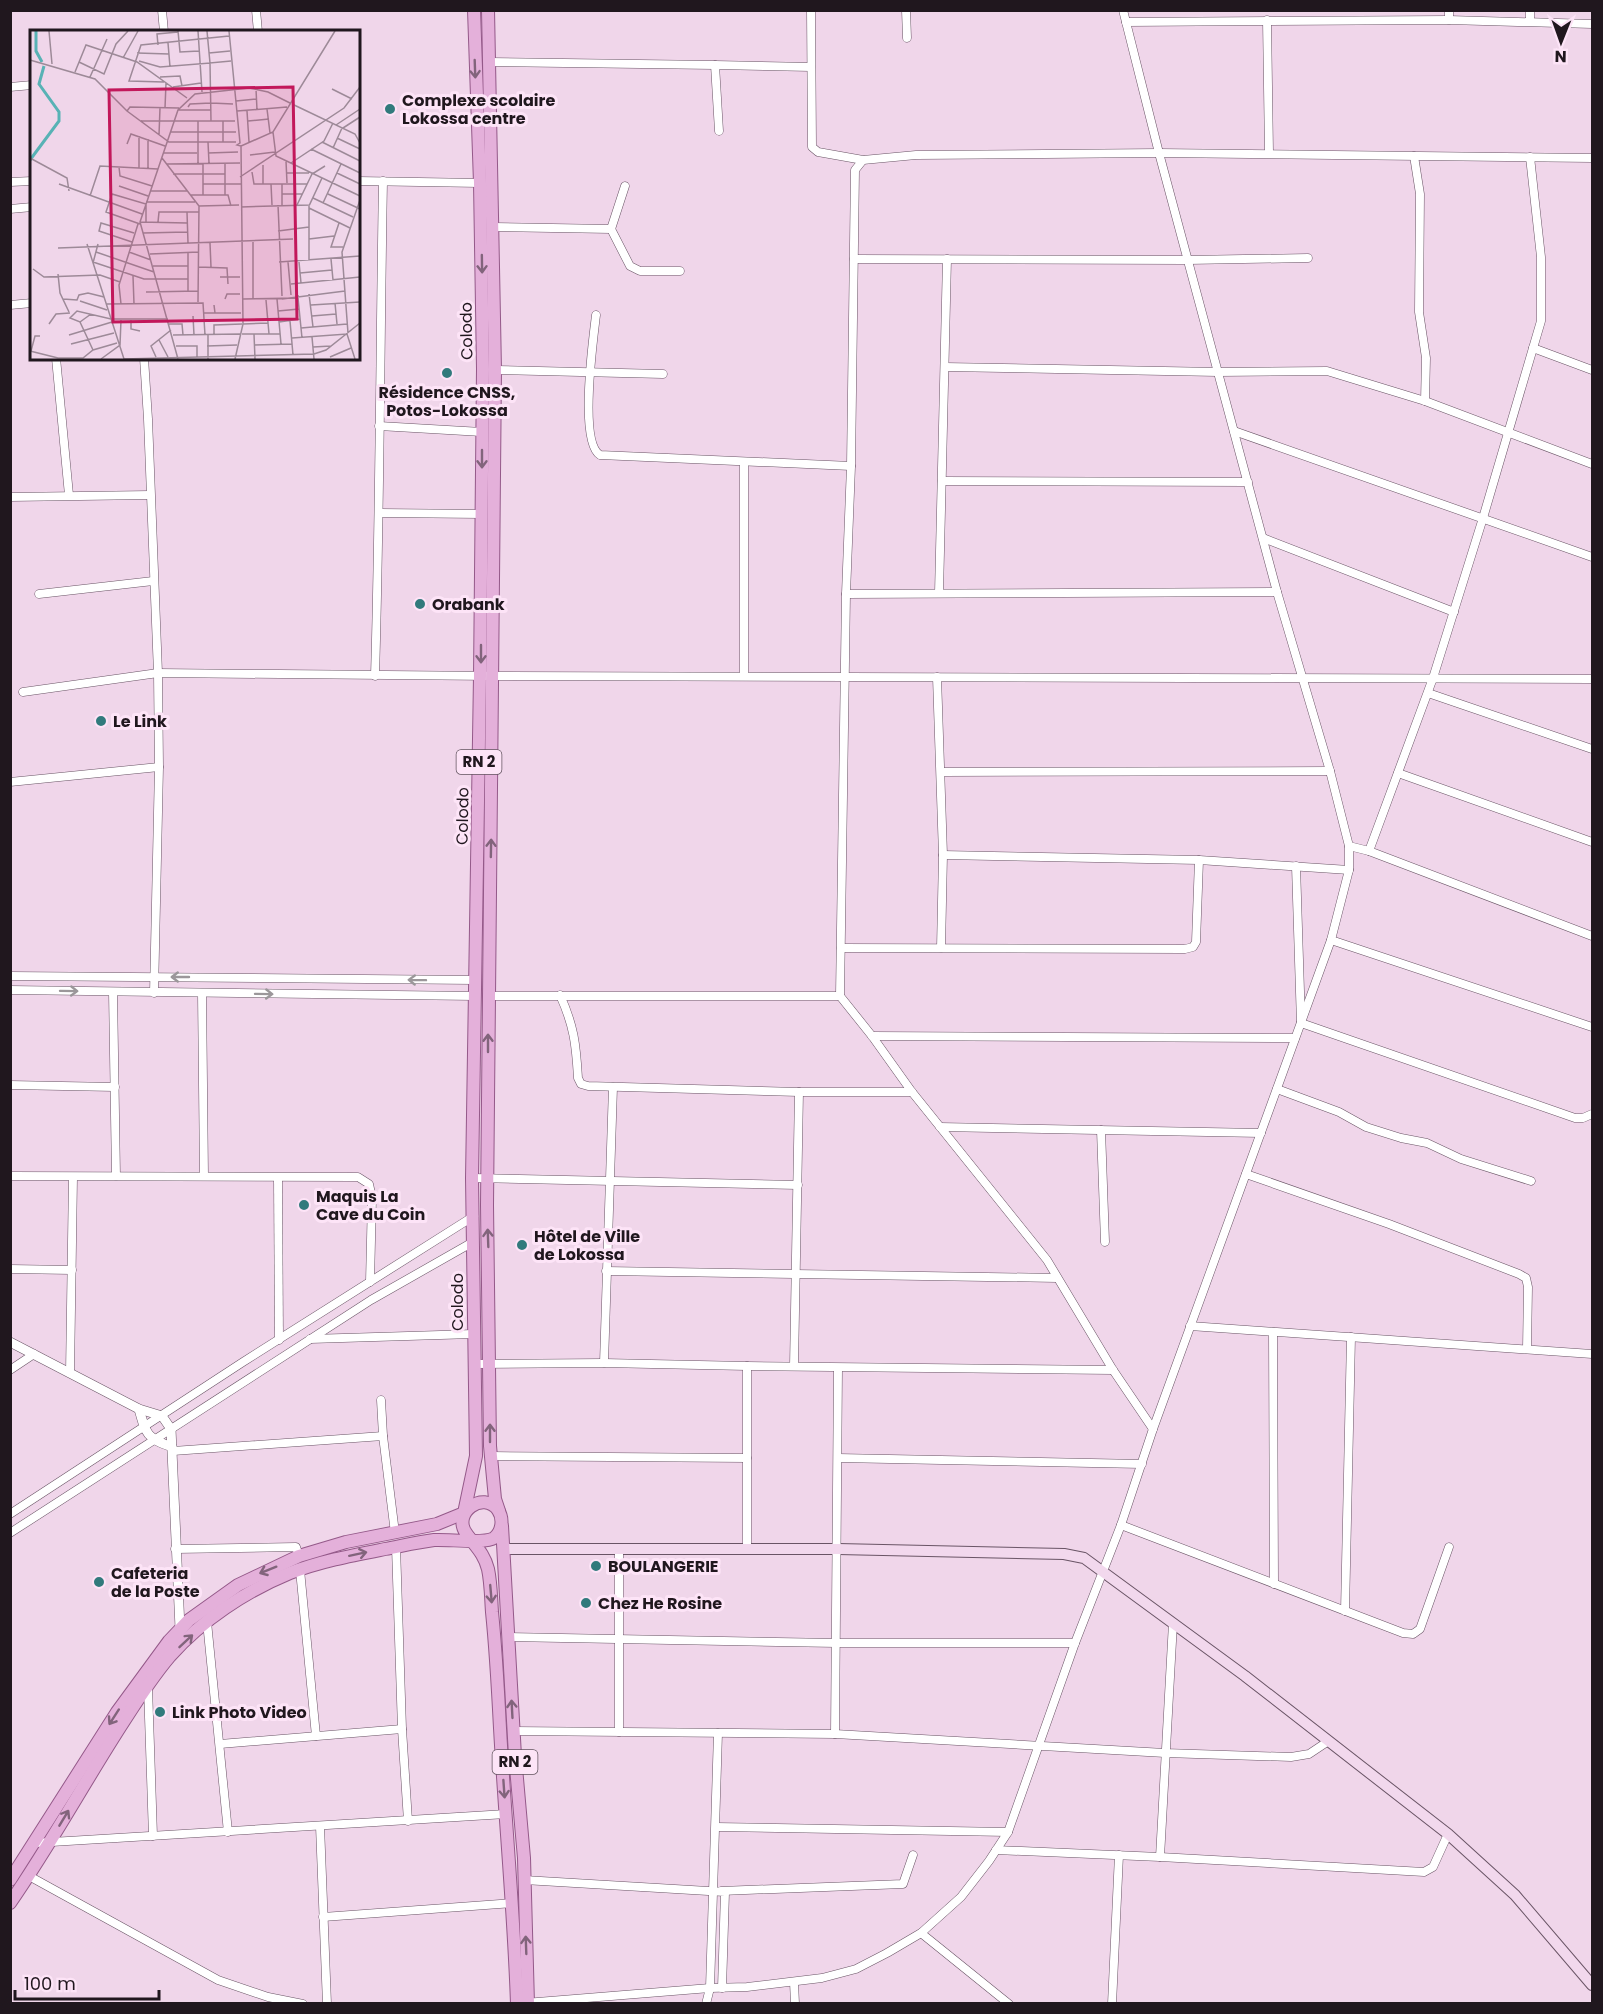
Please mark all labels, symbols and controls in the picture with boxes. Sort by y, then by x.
north arrow [1531,12,1591,72]
inset map [30,30,360,360]
text: N [1555,45,1567,68]
one-way arrow [470,58,481,78]
place label: Complexe scolaire Lokossa centre [402,89,555,130]
marker: Complexe scolaire Lokossa centre [383,102,397,116]
one-way arrow [476,253,487,273]
street label: Colodo [454,302,479,360]
marker: Résidence CNSS, Potos-Lokossa [440,366,454,380]
place label: Résidence CNSS, Potos-Lokossa [379,381,515,422]
one-way arrow [476,448,488,468]
place label: Orabank [432,593,505,616]
marker: Orabank [413,597,427,611]
one-way arrow [475,643,487,663]
place label: Le Link [113,710,167,733]
marker: Le Link [94,714,108,728]
road number: RN 2 [456,750,502,774]
street label: Colodo [450,787,475,845]
one-way arrow [485,838,496,858]
one-way arrow [170,972,190,983]
one-way arrow [407,974,427,986]
one-way arrow [58,985,78,997]
one-way arrow [253,988,273,1000]
one-way arrow [482,1033,494,1053]
place label: Maquis La Cave du Coin [316,1185,425,1226]
marker: Maquis La Cave du Coin [297,1198,311,1212]
place label: Hôtel de Ville de Lokossa [534,1225,640,1266]
one-way arrow [482,1228,494,1248]
marker: Hôtel de Ville de Lokossa [515,1238,529,1252]
street label: Colodo [446,1273,469,1331]
one-way arrow [484,1423,496,1443]
one-way arrow [348,1548,367,1559]
place label: BOULANGERIE [608,1555,719,1578]
marker: BOULANGERIE [589,1559,603,1573]
place label: Cafeteria de la Poste [111,1562,200,1603]
one-way arrow [259,1565,278,1576]
marker: Cafeteria de la Poste [92,1575,106,1589]
one-way arrow [486,1584,497,1603]
place label: Chez He Rosine [598,1592,722,1615]
marker: Chez He Rosine [579,1596,593,1610]
one-way arrow [178,1634,193,1648]
one-way arrow [507,1699,518,1719]
place label: Link Photo Video [172,1701,307,1724]
marker: Link Photo Video [153,1705,167,1719]
one-way arrow [108,1708,121,1725]
road number: RN 2 [492,1750,538,1774]
one-way arrow [499,1778,510,1798]
one-way arrow [59,1810,71,1827]
one-way arrow [521,1936,532,1956]
scale bar [15,1963,159,2001]
text: 100 m [24,1971,76,1996]

